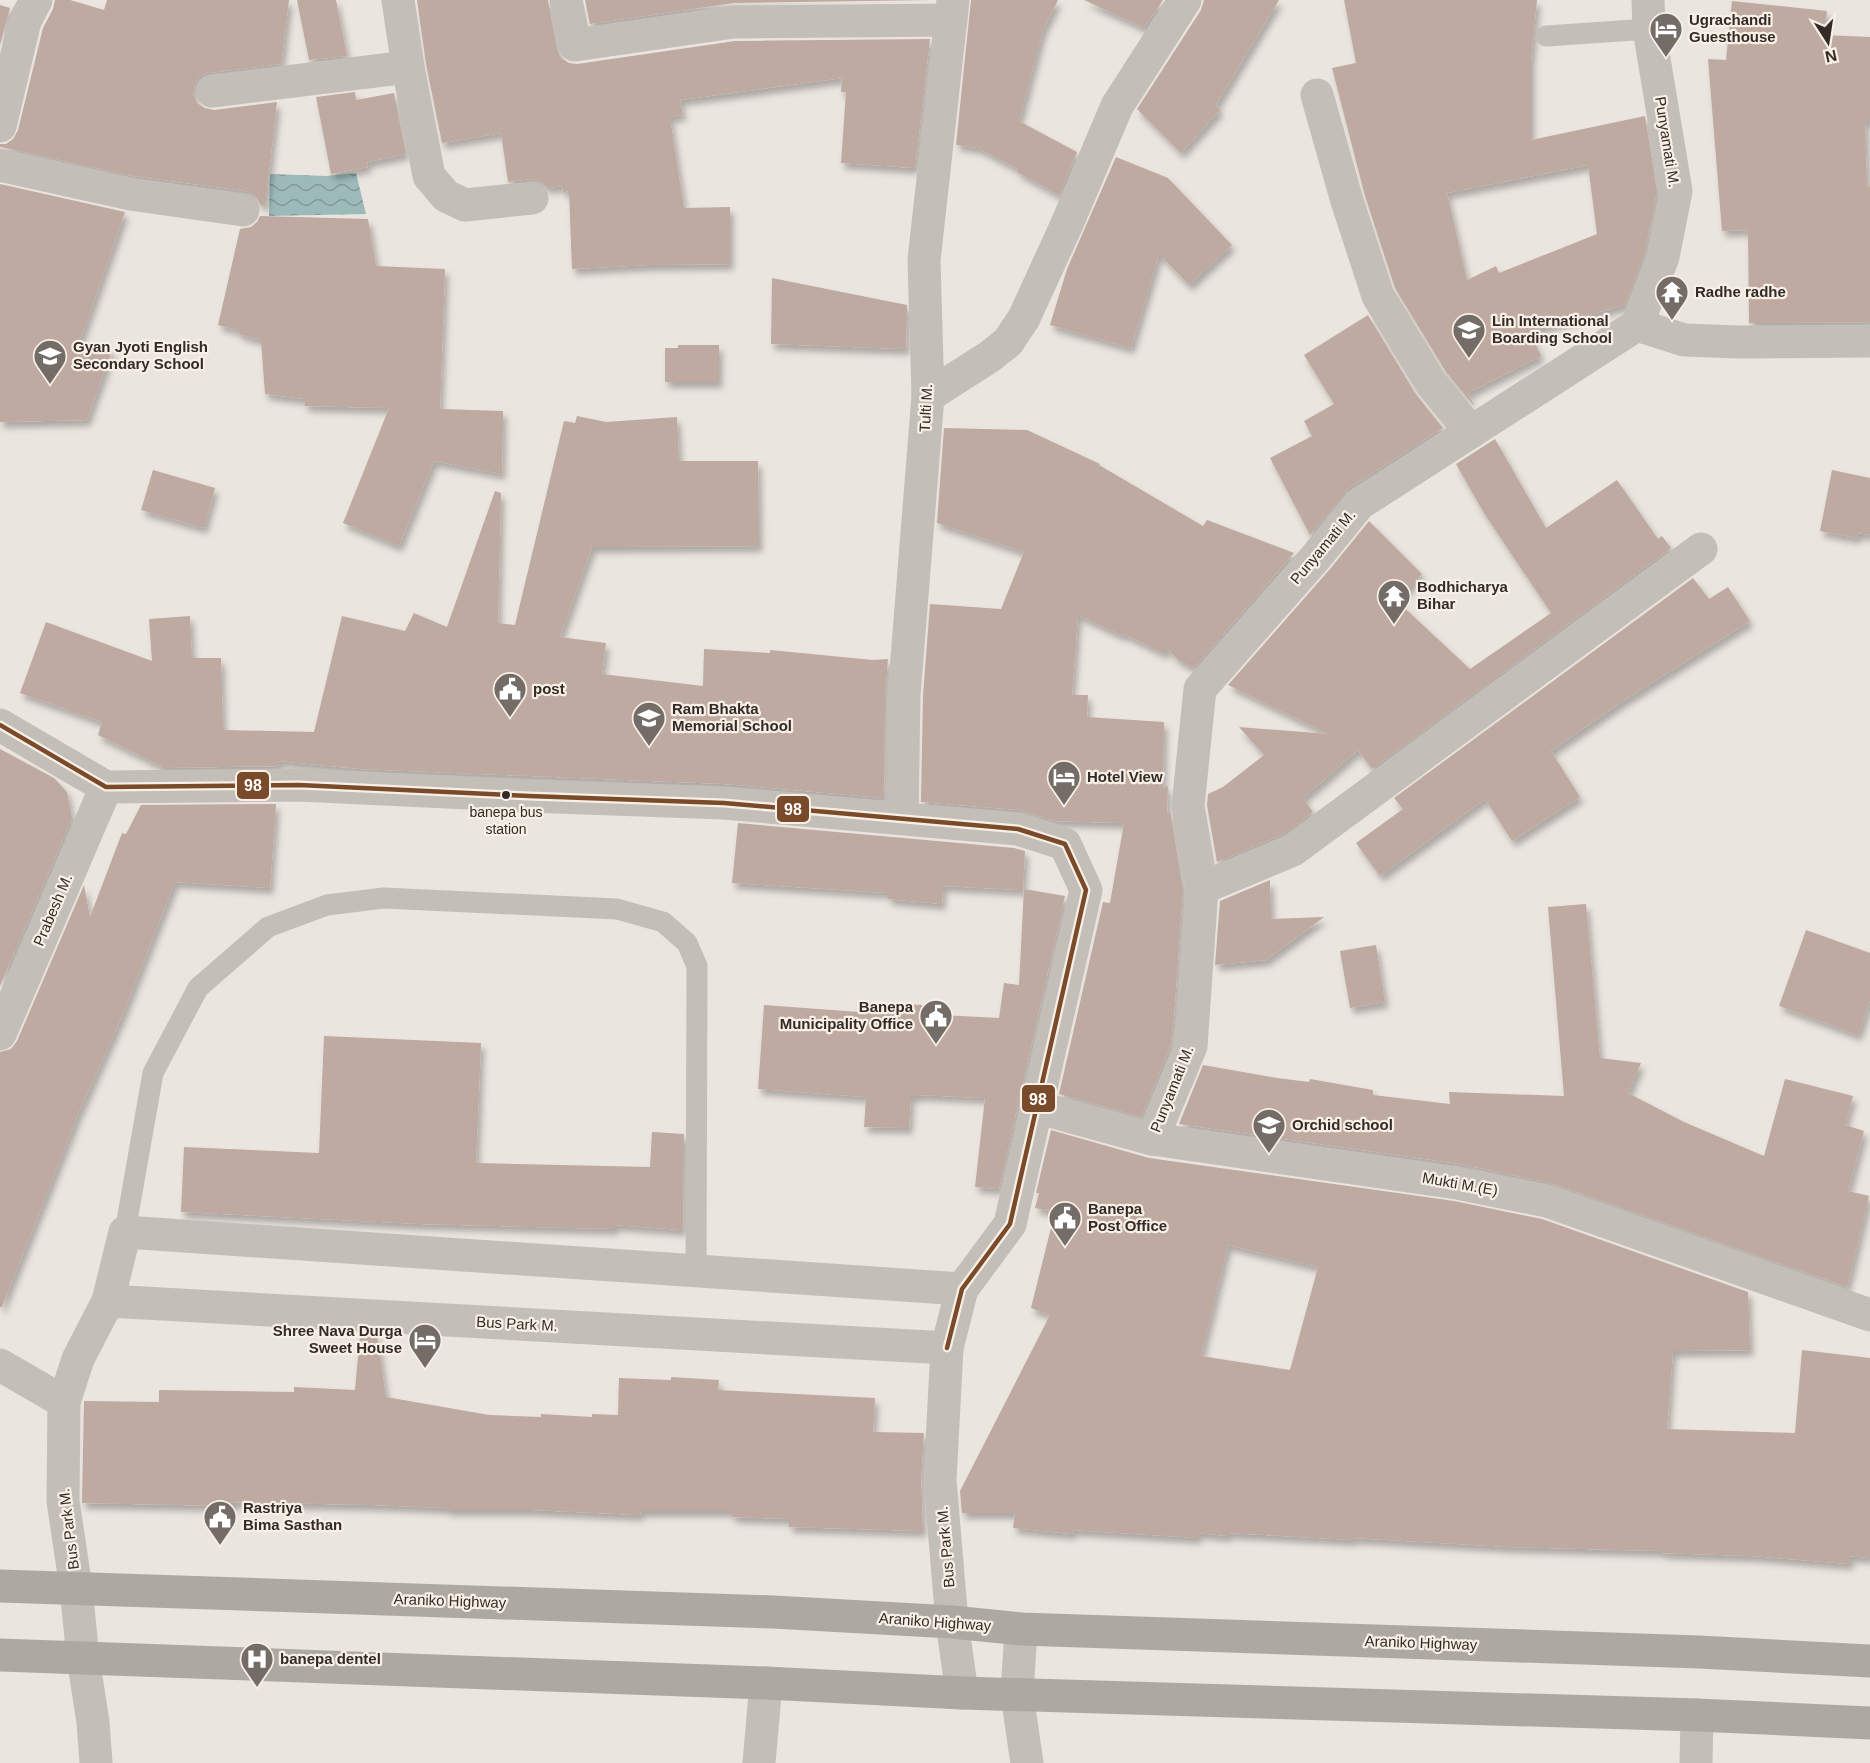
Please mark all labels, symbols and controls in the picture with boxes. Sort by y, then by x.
hotel icon: Ugrachandi Guesthouse [1648,11,1684,58]
place label: Ugrachandi Guesthouse [1689,11,1776,45]
north arrow [1798,12,1858,72]
text: N [1824,47,1838,66]
street label: Punyamati M. [1652,95,1683,189]
temple icon: Radhe radhe [1654,274,1690,321]
place label: Radhe radhe [1695,283,1786,300]
school or university icon: Lin International Boarding School [1451,312,1487,359]
place label: Lin International Boarding School [1492,312,1612,346]
school or university icon: Gyan Jyoti English Secondary School [32,338,68,385]
place label: Gyan Jyoti English Secondary School [73,338,208,372]
street label: Tulti M. [916,383,935,433]
street label: Punyamati M. [1287,506,1359,587]
temple icon: Bodhicharya Bihar [1376,578,1412,625]
place label: Bodhicharya Bihar [1417,578,1509,612]
public building icon: post [492,671,528,718]
place label: post [533,680,565,697]
school or university icon: Ram Bhakta Memorial School [631,700,667,747]
place label: Ram Bhakta Memorial School [672,700,792,734]
hotel icon: Hotel View [1046,759,1082,806]
place label: Hotel View [1087,768,1163,785]
line badge: 98 [236,771,270,800]
text: 98 [244,777,262,794]
marker: banepa bus station [500,789,512,801]
line badge: 98 [776,795,810,823]
text: 98 [784,801,802,818]
place label: banepa bus station [469,804,543,837]
street label: Prabesh M. [30,871,75,948]
place label: Banepa Municipality Office [780,998,914,1032]
public building icon: Banepa Municipality Office [918,998,954,1045]
street label: Punyamati M. [1146,1043,1197,1135]
line badge: 98 [1021,1084,1056,1113]
text: 98 [1029,1091,1047,1108]
school or university icon: Orchid school [1251,1107,1287,1154]
place label: Orchid school [1292,1116,1393,1133]
street label: Mukti M.(E) [1421,1168,1499,1199]
public building icon: Banepa Post Office [1047,1200,1083,1247]
place label: Banepa Post Office [1088,1200,1167,1234]
street label: Bus Park M. [476,1313,558,1334]
place label: Shree Nava Durga Sweet House [273,1322,403,1356]
hotel icon: Shree Nava Durga Sweet House [407,1322,443,1369]
street label: Bus Park M. [55,1487,82,1571]
public building icon: Rastriya Bima Sasthan [202,1499,238,1546]
place label: Rastriya Bima Sasthan [243,1499,342,1533]
street label: Bus Park M. [933,1506,958,1588]
street label: Araniko Highway [393,1590,507,1611]
street label: Araniko Highway [878,1609,992,1634]
street label: Araniko Highway [1364,1632,1478,1653]
hospital icon: banepa dentel [239,1641,275,1688]
place label: banepa dentel [280,1650,381,1667]

